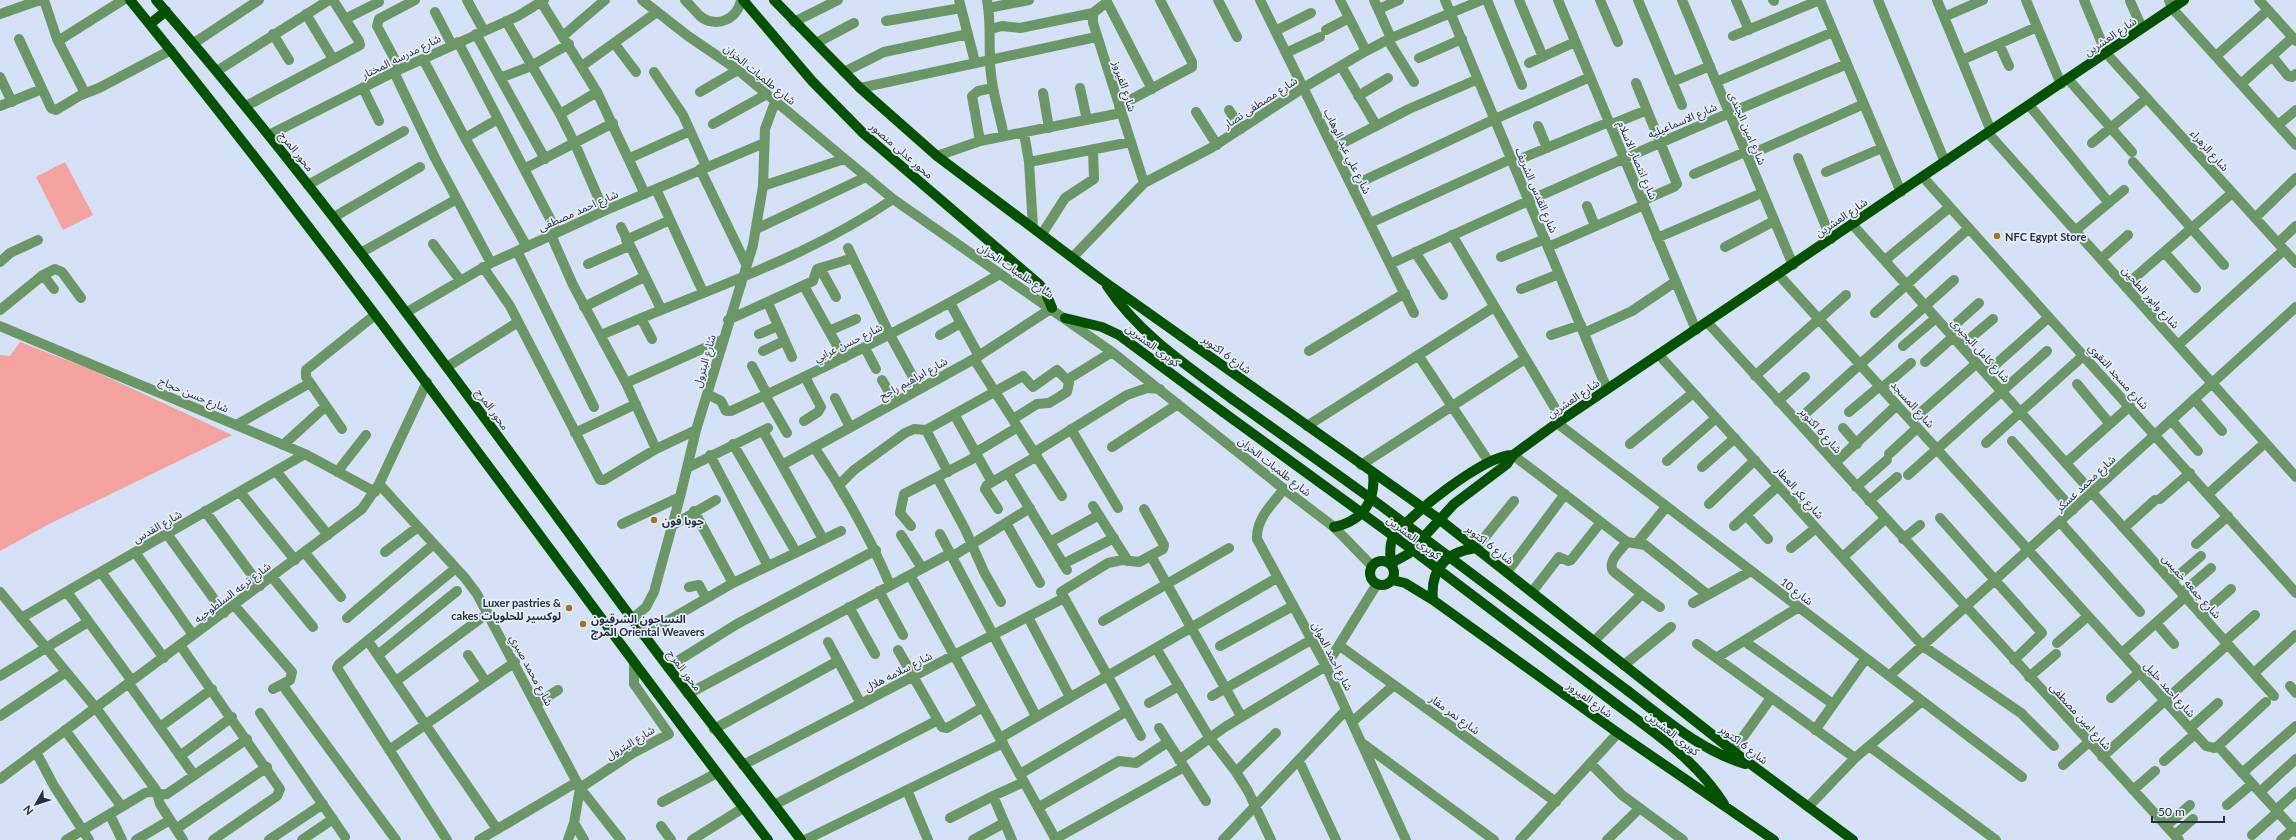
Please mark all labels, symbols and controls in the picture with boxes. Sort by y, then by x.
street label: شارع العشرين [2081,14,2140,60]
street label: شارع مدرسه المختار [358,31,444,83]
street label: شارع طلمبات الخزان [720,41,799,109]
street label: شارع الفيروز [1108,58,1139,114]
street label: شارع مصطفى نصار [1220,73,1301,133]
street label: شارع امين الجندى [1725,90,1769,168]
street label: شارع الاسماعيليه [1645,99,1720,142]
street label: شارع علي عبد الوهاب [1319,106,1374,198]
street label: محور عدلى منصور [866,118,936,182]
street label: شارع انتصار الاسلام [1614,119,1661,202]
street label: شارع الزهراء [2187,127,2232,175]
street label: محور المرج [275,128,317,175]
street label: شارع القدس الشريف [1511,145,1561,236]
street label: شارع احمد مصطفى [536,186,621,235]
street label: شارع العشرين [1812,195,1871,241]
place label: NFC Egypt Store [2005,230,2086,243]
marker: NFC Egypt Store [1992,231,2002,241]
street label: شارع طلمبات الخزان [974,240,1057,302]
street label: شارع وابور الطحين [2118,263,2183,332]
street label: شارع كامل البحيرى [1947,315,2013,386]
street label: شارع حسن عرابي [812,320,886,367]
street label: كوبرى العشرين [1123,321,1183,370]
street label: شارع 6 اكتوبر [1198,331,1254,378]
street label: شارع البترول [690,333,720,390]
street label: شارع مسجد التقوي [2084,341,2152,414]
street label: شارع ابراهيم راجح [877,354,951,405]
street label: شارع حسن حجاج [156,373,231,417]
street label: شارع العشرين [1544,376,1603,422]
street label: شارع المسجد [1887,378,1938,432]
street label: محور المرج [472,386,513,434]
street label: شارع 6 اكتوبر [1795,404,1845,457]
street label: شارع طلمبات الخزان [1235,434,1314,500]
street label: شارع محمد عسكر [2052,452,2119,516]
street label: شارع بكر العطار [1771,462,1827,523]
street label: شارع القدس [130,507,185,547]
street label: كوبرى العشرين [1384,513,1444,563]
place label: جوبا فون [662,514,704,528]
marker: جوبا فون [649,515,659,525]
street label: شارع 6 اكتوبر [1461,521,1517,569]
street label: شارع جمعه خميس [2158,551,2224,622]
street label: شارع ترعه السلطوحيه [191,559,274,627]
street label: شارع 10 [1777,575,1816,609]
place label: Luxer pastries & cakes لوكسير للحلويات [451,596,561,623]
marker: Luxer pastries & cakes لوكسير للحلويات [564,603,574,613]
place label: النساجون الشرقيون المرج Oriental Weavers [591,612,705,640]
marker: النساجون الشرقيون المرج Oriental Weavers [578,619,588,629]
street label: شارع احمد الموان [1308,619,1356,694]
street label: شارع محمد صبري [505,632,556,710]
street label: محور المرج [664,647,705,694]
street label: شارع سلامه هلال [862,648,935,695]
street label: شارع احمد خليل [2140,659,2199,721]
street label: شارع الفيروز [1563,678,1615,722]
street label: شارع امين مصطفى [2046,680,2115,754]
street label: شارع نمر مقار [1425,691,1483,738]
street label: كوبرى العشرين [1643,708,1703,759]
street label: شارع 6 اكتوبر [1715,721,1771,768]
street label: شارع البترول [603,722,658,763]
north arrow [16,784,56,824]
scale bar [2152,798,2224,824]
text: N [20,803,36,818]
text: 50 m [2158,804,2185,819]

